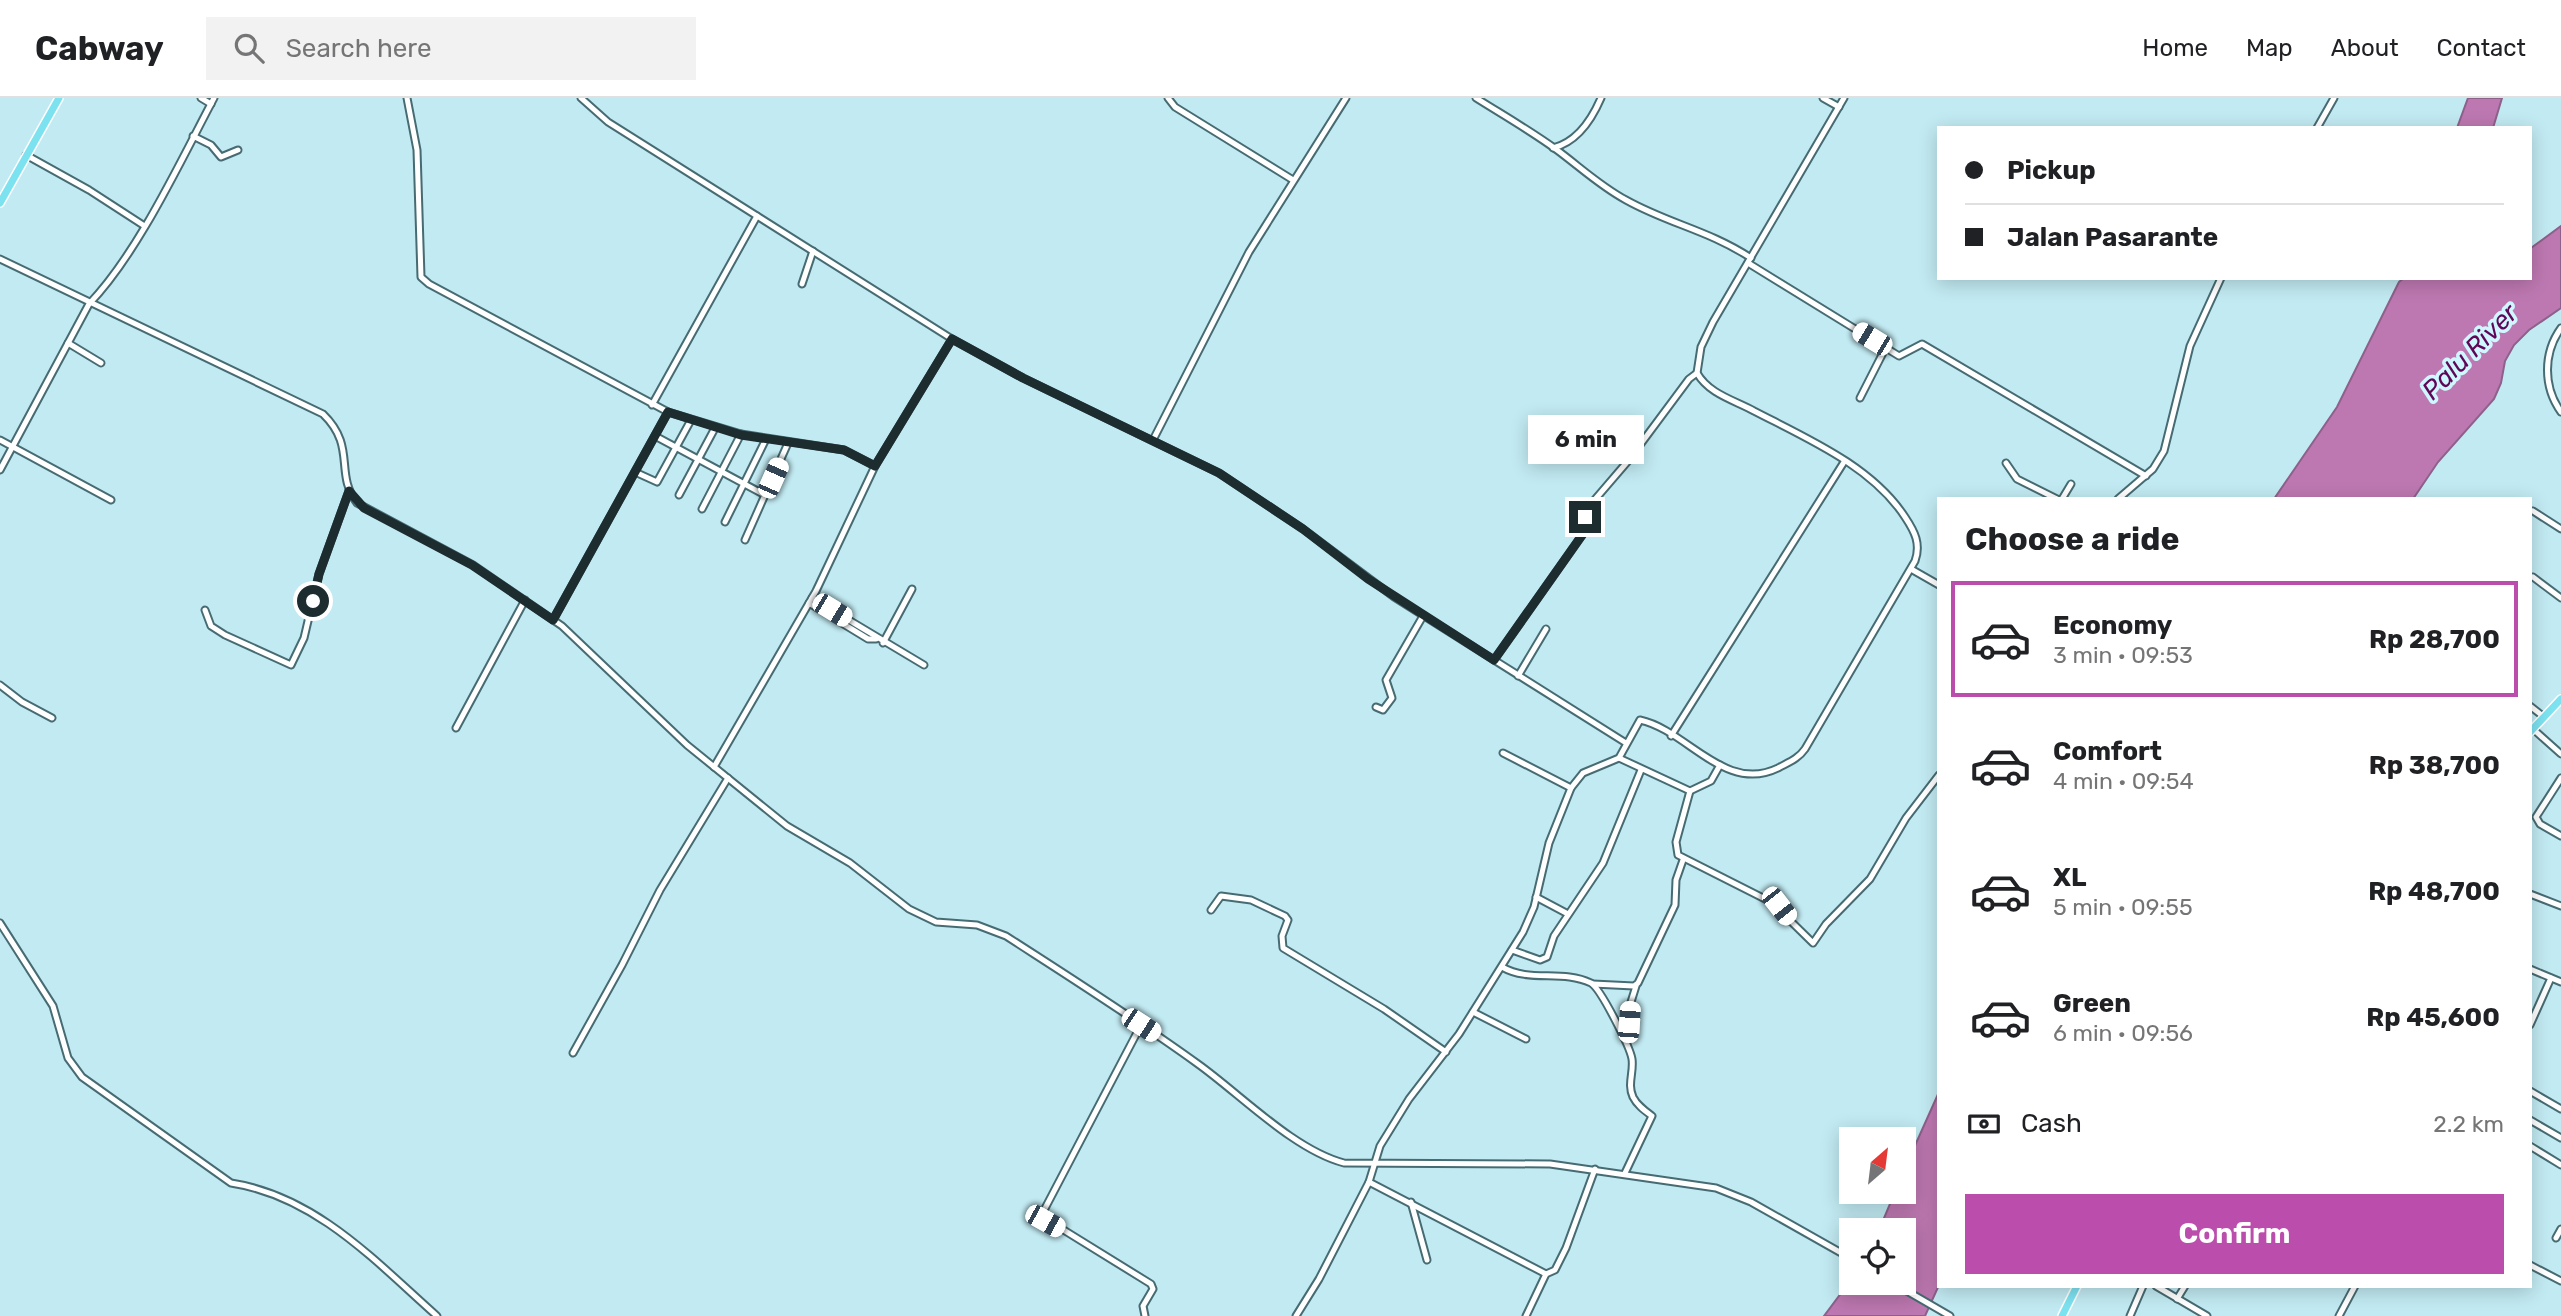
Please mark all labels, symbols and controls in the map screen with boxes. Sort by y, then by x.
search box [206,17,696,80]
text: Cabway [35,29,164,68]
icon: search [230,29,268,67]
text: Search here [286,33,432,64]
text: Home [2142,34,2208,62]
text: Map [2246,34,2293,62]
text: About [2331,34,2399,62]
text: Contact [2437,34,2526,62]
text: Pickup [2007,155,2096,186]
text: Jalan Pasarante [2007,222,2218,253]
water label: Palu River [2416,297,2525,406]
car [1849,319,1896,359]
callout: 6 min [1527,416,1643,464]
text: 6 min [1555,425,1617,453]
car [755,455,792,501]
route end [1569,501,1601,533]
text: Choose a ride [1965,520,2179,558]
route start [297,585,329,617]
car [809,590,856,630]
icon: car [1969,608,2032,671]
text: Economy [2053,610,2172,641]
text: Rp 28,700 [2369,624,2500,655]
text: 3 min · 09:53 [2053,641,2193,669]
icon: car [1969,734,2032,797]
text: Comfort [2053,736,2162,767]
text: Rp 38,700 [2369,750,2500,781]
text: 4 min · 09:54 [2053,767,2194,795]
icon: car [1969,860,2032,923]
text: XL [2053,862,2086,893]
text: Rp 48,700 [2368,876,2500,907]
car [1758,883,1801,929]
text: 5 min · 09:55 [2053,893,2193,921]
icon: car [1969,986,2032,1049]
text: Green [2053,988,2131,1019]
car [1618,1000,1641,1044]
text: Rp 45,600 [2366,1002,2500,1033]
car [1118,1005,1165,1045]
text: 6 min · 09:56 [2053,1019,2193,1047]
icon: cash [1965,1105,2003,1143]
text: Cash [2021,1108,2082,1139]
text: 2.2 km [2433,1110,2504,1138]
north arrow [1839,1127,1916,1204]
map controls [1839,1127,1916,1295]
button: Confirm [1965,1194,2504,1274]
car [1022,1202,1069,1240]
button: locate [1839,1218,1916,1295]

